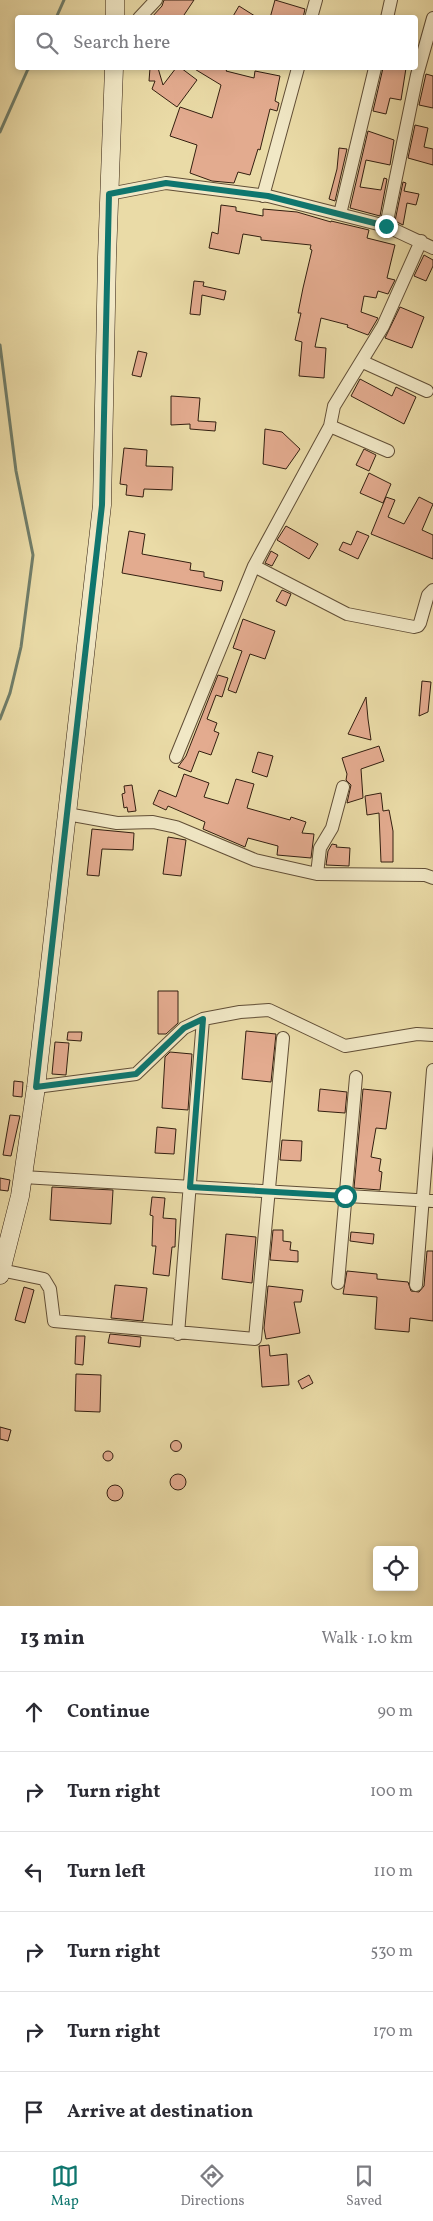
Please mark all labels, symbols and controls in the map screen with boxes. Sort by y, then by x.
search box [15,15,418,70]
icon: search [33,29,61,57]
text: Search here [73,30,170,56]
route end [375,215,398,238]
route start [334,1185,357,1208]
map controls [373,1546,418,1591]
button: locate [373,1546,418,1591]
text: 13 min [20,1624,85,1653]
text: Walk · 1.0 km [321,1628,413,1650]
icon: ahead [20,1698,48,1726]
text: Continue [67,1699,150,1725]
text: 90 m [377,1701,413,1723]
icon: right [20,1778,48,1806]
text: Turn right [67,1779,160,1805]
text: 100 m [370,1781,413,1803]
icon: left [20,1858,48,1886]
text: Turn left [67,1859,146,1885]
text: 110 m [374,1861,413,1883]
icon: right [20,1938,48,1966]
text: Turn right [67,1939,160,1965]
text: 530 m [370,1941,413,1963]
icon: right [20,2018,48,2046]
text: Turn right [67,2019,160,2045]
text: 170 m [373,2021,413,2043]
icon: arrive [20,2098,48,2126]
text: Arrive at destination [67,2099,253,2125]
tab: Map [51,2162,79,2211]
tab: Directions [180,2162,245,2211]
tab: Saved [346,2162,382,2211]

